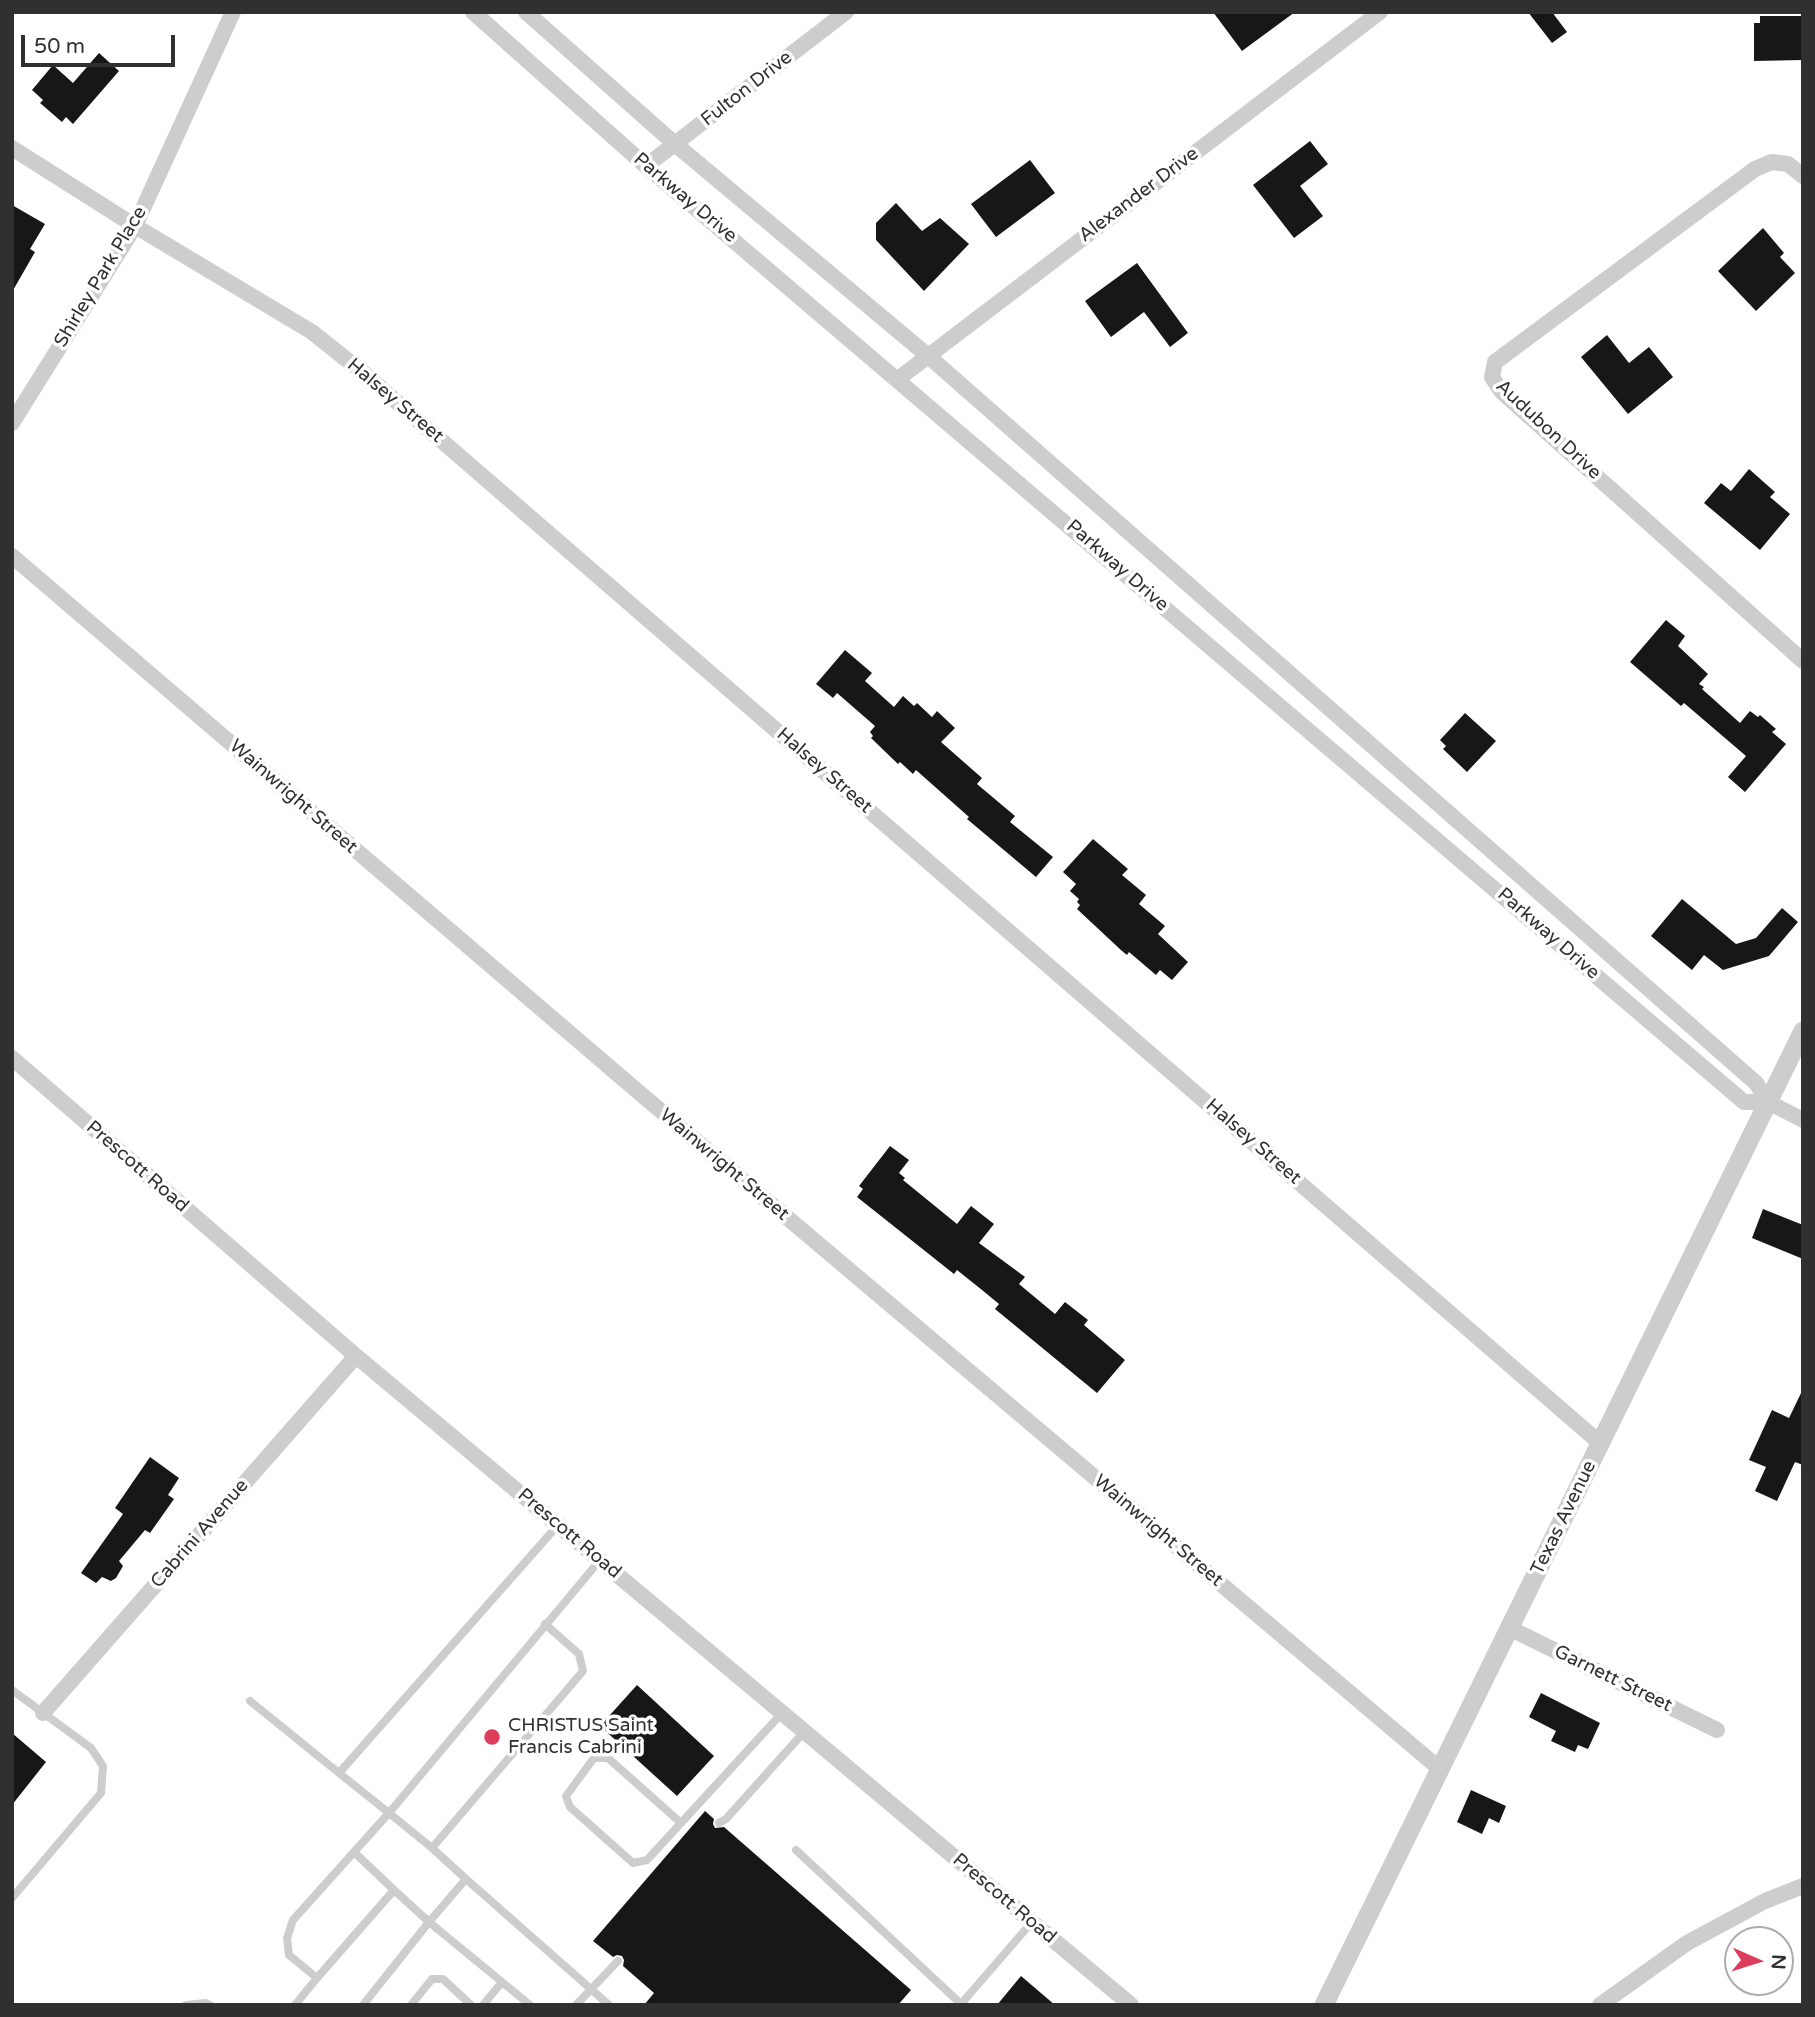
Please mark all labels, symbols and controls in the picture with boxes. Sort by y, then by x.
scale bar [24,21,178,65]
text: 50 m [34,34,85,59]
street label: Fulton Drive [697,46,797,132]
street label: Alexander Drive [1075,143,1203,247]
street label: Parkway Drive [629,148,741,248]
street label: Shirley Park Place [50,203,152,351]
street label: Halsey Street [342,354,448,448]
street label: Audubon Drive [1491,375,1605,485]
street label: Parkway Drive [1061,515,1173,617]
street label: Halsey Street [772,723,876,819]
street label: Wainwright Street [224,735,362,859]
street label: Parkway Drive [1492,883,1604,985]
street label: Halsey Street [1201,1094,1305,1190]
street label: Wainwright Street [655,1104,793,1226]
street label: Prescott Road [81,1116,193,1218]
street label: Texas Avenue [1527,1457,1601,1579]
street label: Wainwright Street [1089,1470,1227,1592]
street label: Cabrini Avenue [146,1475,254,1593]
street label: Prescott Road [513,1484,625,1584]
street label: Garnett Street [1550,1641,1676,1717]
place label: CHRISTUS Saint Francis Cabrini [508,1715,654,1759]
marker: CHRISTUS Saint Francis Cabrini [482,1727,502,1747]
street label: Prescott Road [948,1849,1060,1949]
north arrow [1724,1926,1794,1996]
text: N [1767,1954,1789,1970]

